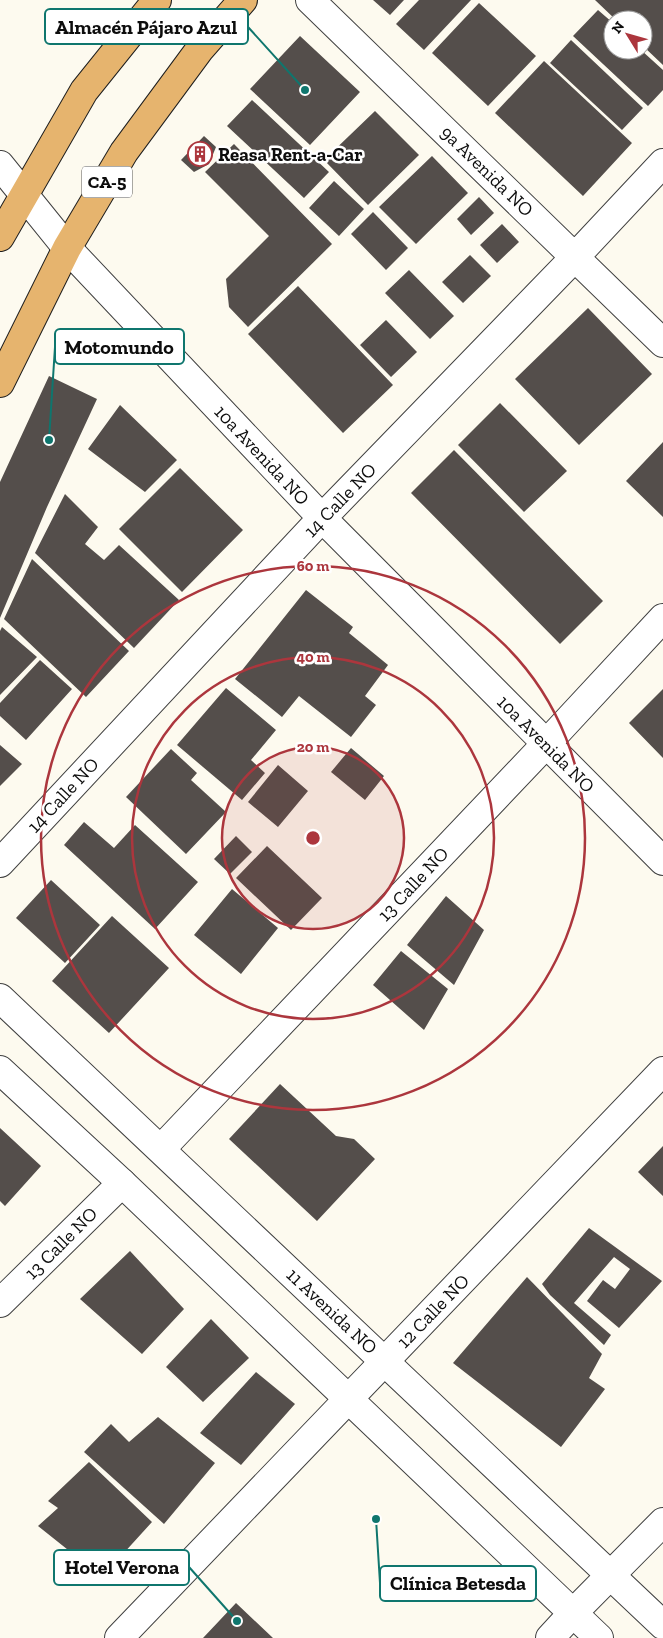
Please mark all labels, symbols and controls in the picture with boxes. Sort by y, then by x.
callout: Almacén Pájaro Azul [45,9,248,44]
north arrow [603,10,653,60]
text: Almacén Pájaro Azul [55,15,237,39]
text: N [608,18,628,37]
street label: 9a Avenida NO [436,121,538,221]
building icon: Reasa Rent-a-Car [187,141,213,167]
place label: Reasa Rent-a-Car [218,143,363,166]
road number: CA-5 [82,166,132,198]
callout: Motomundo [55,329,184,364]
text: Motomundo [64,335,174,359]
street label: 10a Avenida NO [210,400,314,510]
street label: 14 Calle NO [299,458,381,542]
text: 60 m [297,557,329,575]
text: 40 m [296,648,330,666]
street label: 10a Avenida NO [492,690,600,798]
text: 20 m [297,738,329,756]
street label: 14 Calle NO [22,753,104,837]
centre of rings [304,829,322,847]
street label: 13 Calle NO [373,842,453,926]
street label: 13 Calle NO [20,1202,102,1284]
street label: 11 Avenida NO [282,1263,382,1359]
street label: 12 Calle NO [392,1269,474,1353]
callout: Hotel Verona [54,1550,189,1585]
text: Hotel Verona [65,1555,179,1579]
callout: Clínica Betesda [380,1566,536,1601]
text: Clínica Betesda [390,1571,526,1595]

